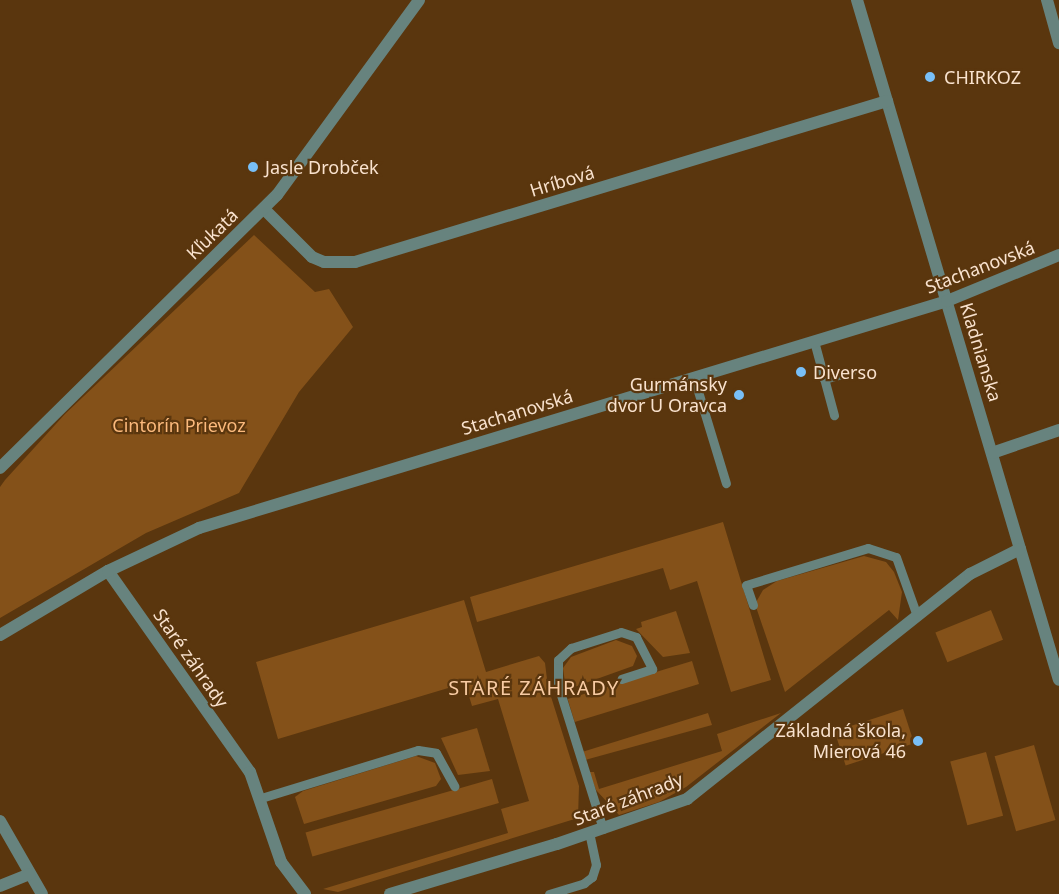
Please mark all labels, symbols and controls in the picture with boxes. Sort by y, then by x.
place label: CHIRKOZ [944,66,1021,88]
marker: CHIRKOZ [921,68,939,86]
place label: Jasle Drobček [265,156,379,178]
marker: Jasle Drobček [246,160,260,174]
street label: Hríbová [527,161,597,201]
street label: Kľukatá [182,204,242,264]
street label: Stachanovská [922,236,1038,298]
street label: Kladnianska [956,300,1006,404]
place label: Diverso [813,361,877,383]
marker: Diverso [794,365,808,379]
place label: Gurmánsky dvor U Oravca [607,374,727,416]
street label: Stachanovská [459,385,575,439]
marker: Gurmánsky dvor U Oravca [732,388,746,402]
park label: Cintorín Prievoz [112,414,246,436]
street label: Staré záhrady [149,605,233,711]
district label: STARÉ ZÁHRADY [448,675,620,699]
place label: Základná škola, Mierová 46 [776,720,906,762]
marker: Základná škola, Mierová 46 [911,734,925,748]
street label: Staré záhrady [570,768,686,830]

